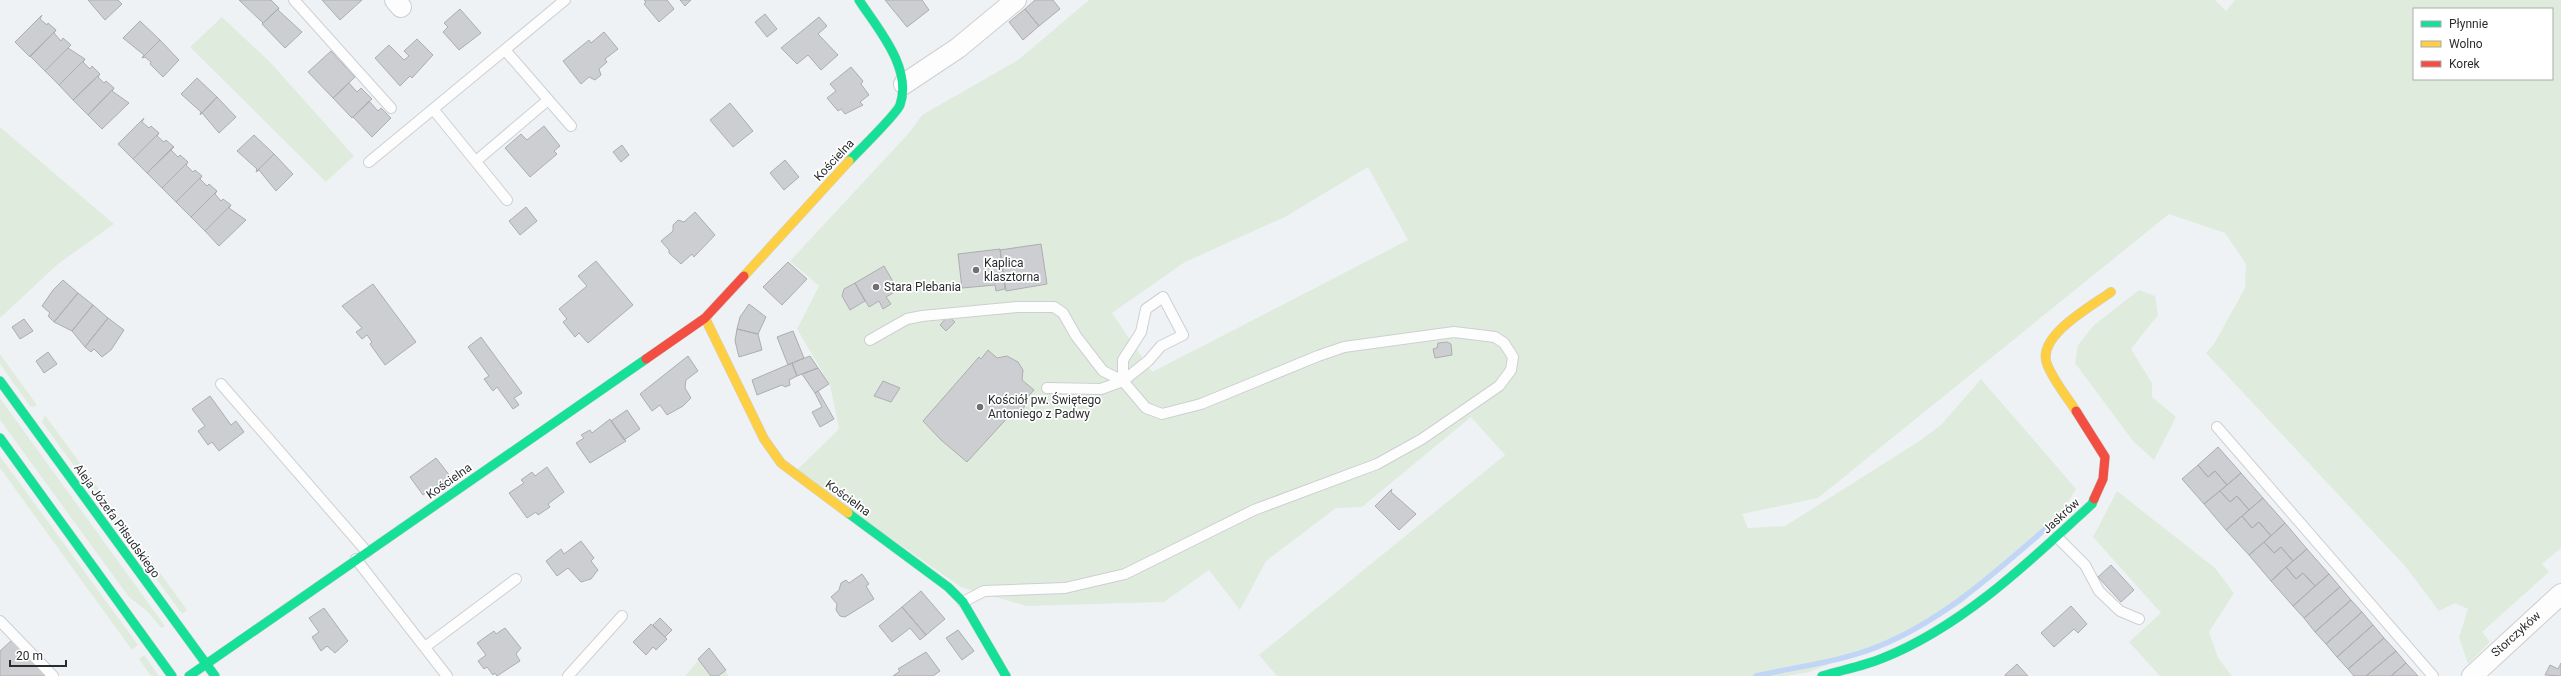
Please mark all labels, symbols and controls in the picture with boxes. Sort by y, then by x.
legend [2413,8,2553,80]
text: Płynnie [2449,17,2488,31]
text: Wolno [2449,37,2483,51]
text: Korek [2449,57,2481,71]
street label: Kościelna [811,136,857,184]
place label: Kaplica klasztorna [984,256,1040,284]
marker: Kaplica klasztorna [971,265,981,275]
place label: Stara Plebania [884,280,961,294]
marker: Stara Plebania [871,282,881,292]
place label: Kościół pw. Świętego Antoniego z Padwy [988,392,1101,421]
marker: Kościół pw. Świętego Antoniego z Padwy [975,402,985,412]
street label: Kościelna [424,460,474,502]
street label: Aleja Józefa Piłsudskiego [71,461,163,581]
street label: Kościelna [823,477,873,519]
street label: Jaskrów [2040,495,2082,537]
street label: Storczyków [2488,608,2544,660]
scale bar [10,642,66,668]
text: 20 m [16,649,43,663]

